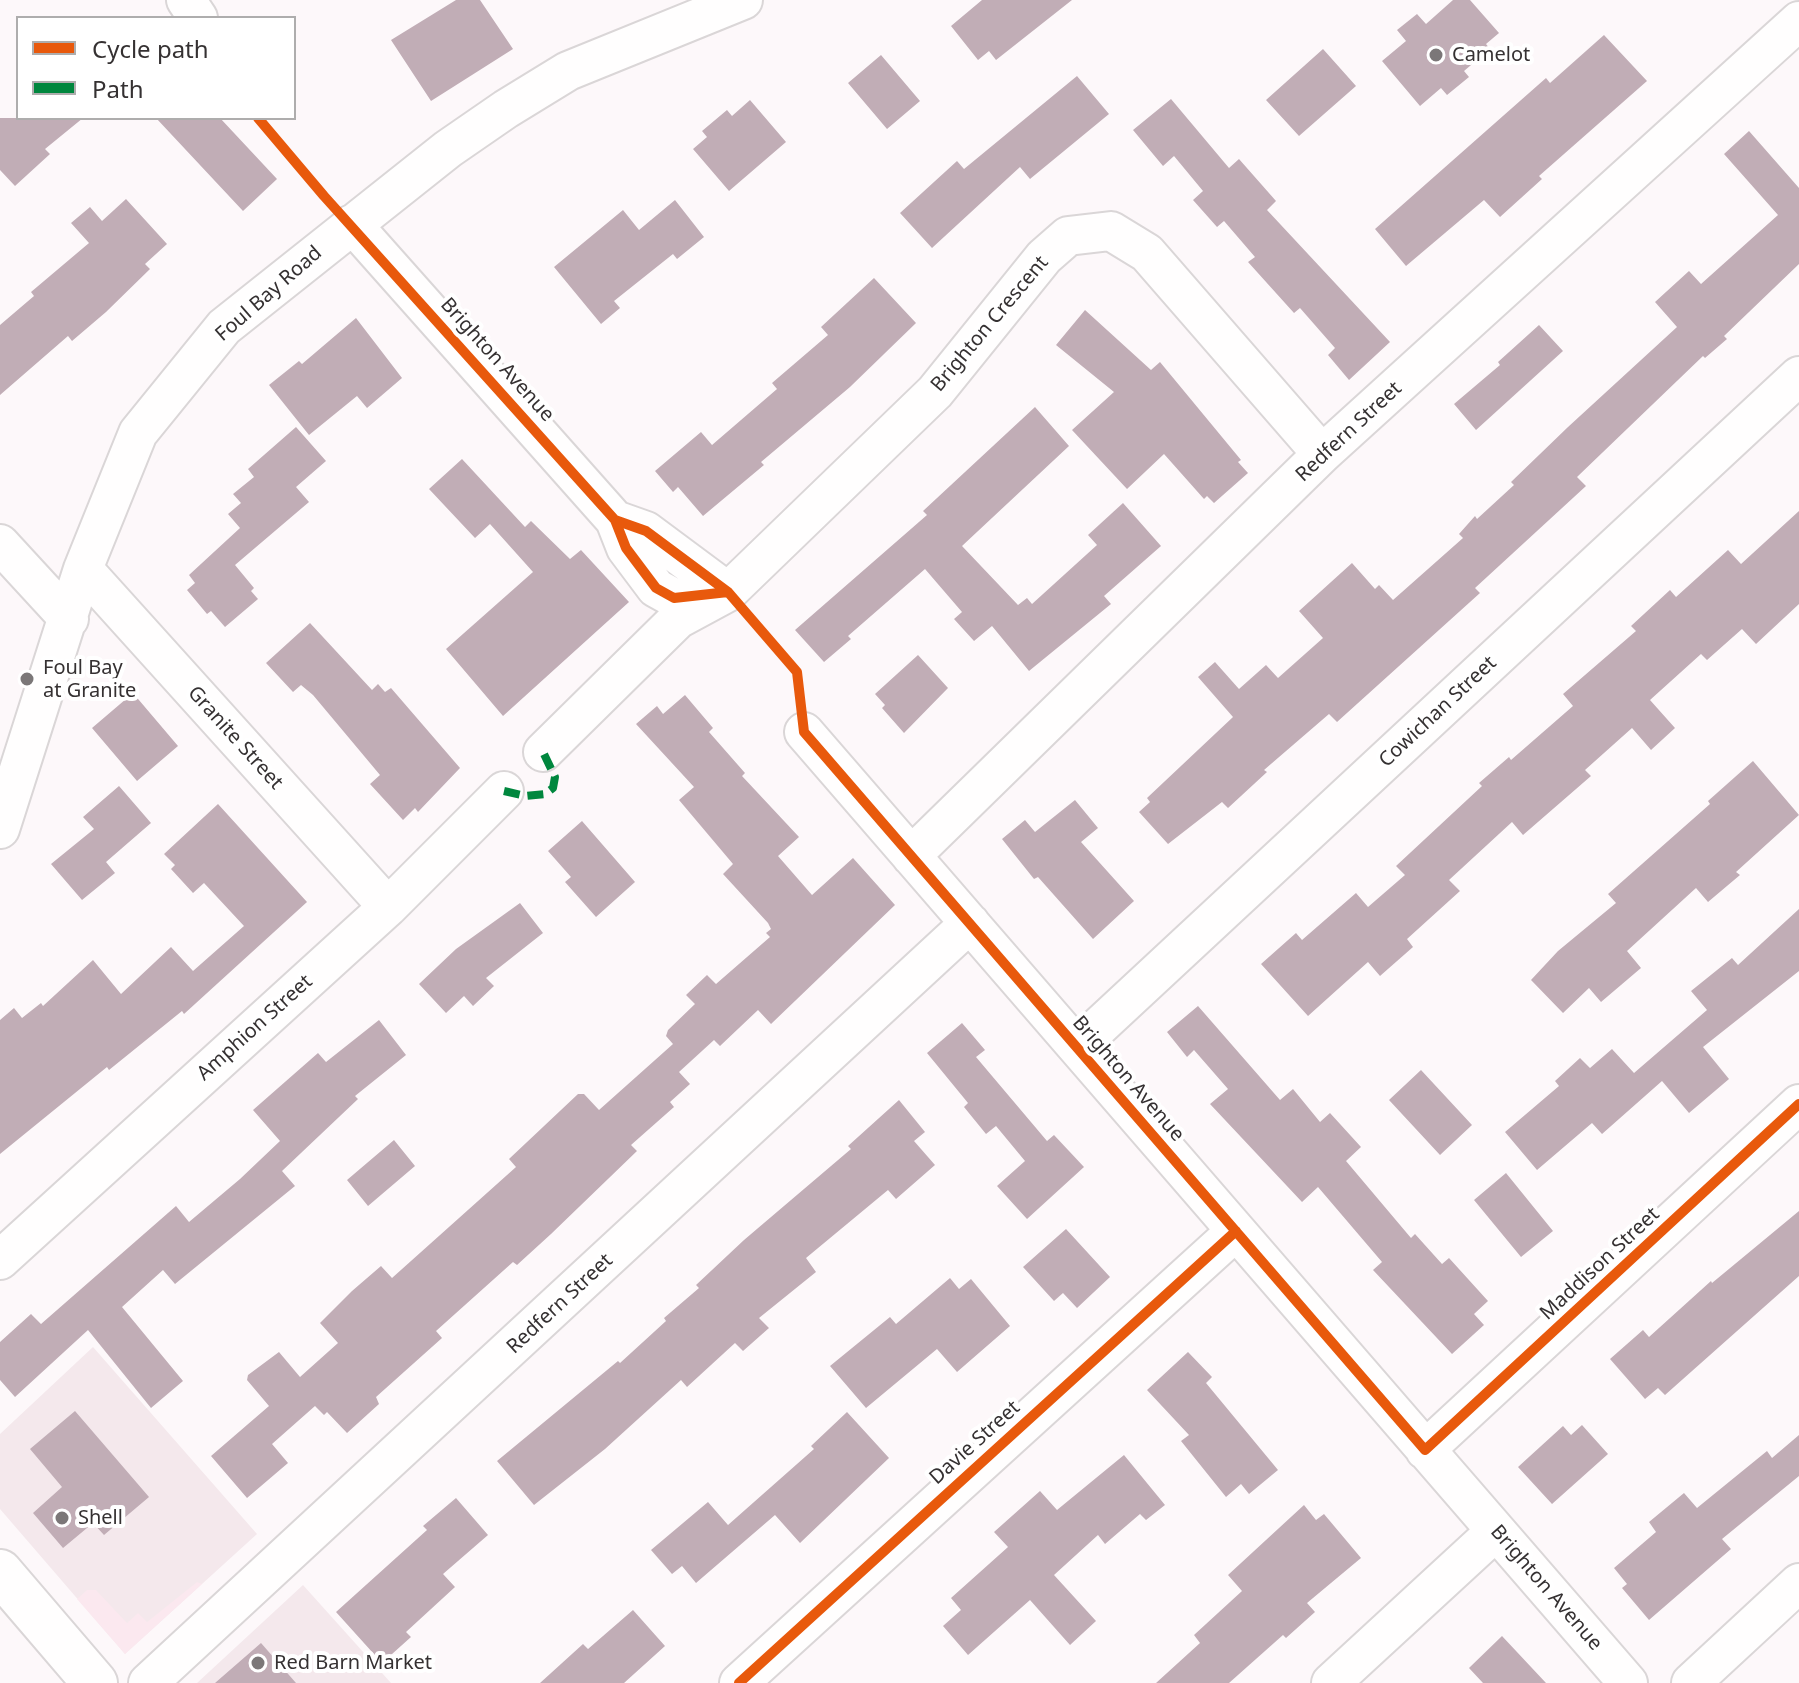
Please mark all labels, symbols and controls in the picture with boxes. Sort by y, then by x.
legend [16,16,296,120]
text: Cycle path [92,32,209,65]
place label: Camelot [1452,43,1530,67]
marker: Camelot [1427,46,1445,64]
text: Path [92,72,143,105]
street label: Foul Bay Road [211,241,327,347]
street label: Brighton Crescent [926,251,1054,397]
street label: Brighton Avenue [435,293,559,427]
street label: Redfern Street [1291,377,1407,487]
street label: Cowichan Street [1374,651,1502,773]
place label: Foul Bay at Granite [43,656,136,703]
marker: Foul Bay at Granite [18,670,36,688]
street label: Granite Street [182,681,288,795]
street label: Amphion Street [192,970,318,1086]
street label: Brighton Avenue [1067,1011,1189,1147]
street label: Maddison Street [1535,1203,1665,1325]
street label: Redfern Street [502,1249,618,1359]
street label: Davie Street [925,1396,1025,1490]
place label: Shell [78,1506,123,1530]
marker: Shell [53,1509,71,1527]
street label: Brighton Avenue [1485,1520,1607,1656]
place label: Red Barn Market [274,1651,432,1675]
marker: Red Barn Market [249,1654,267,1672]

